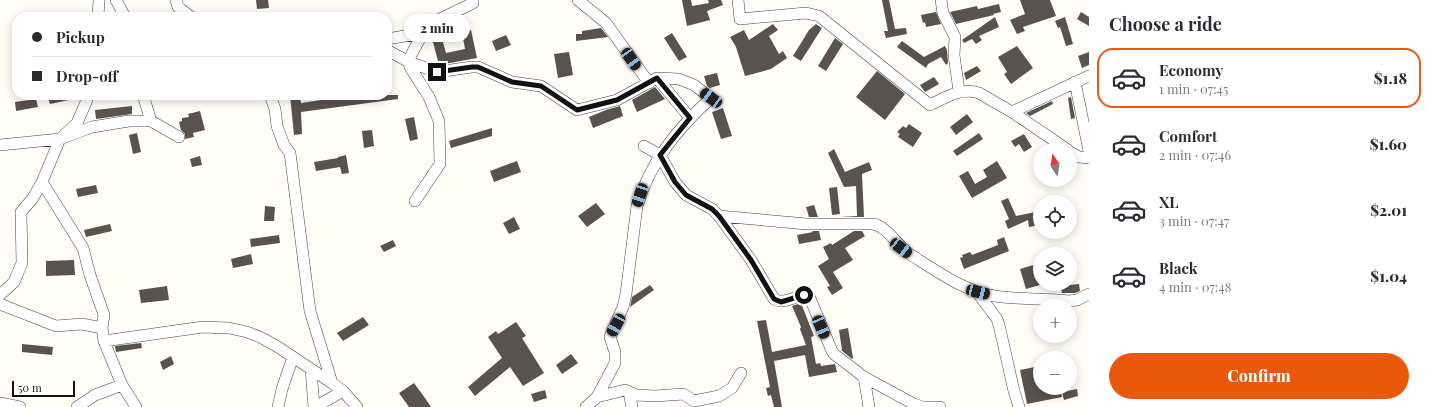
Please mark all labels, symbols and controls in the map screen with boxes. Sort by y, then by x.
text: Choose a ride [1109,12,1222,36]
callout: 2 min [404,14,470,42]
text: 2 min [420,19,454,36]
text: Pickup [56,27,105,47]
car [619,46,643,72]
icon: car [1111,60,1147,96]
text: Economy [1159,60,1223,80]
route end [428,63,446,81]
text: Drop-off [56,66,118,86]
text: $1.18 [1374,68,1407,88]
text: 1 min · 07:45 [1159,80,1228,97]
car [698,86,724,110]
icon: car [1111,126,1147,162]
text: Comfort [1159,126,1217,146]
text: $1.60 [1370,134,1407,154]
north arrow [1033,143,1077,187]
map controls [1033,143,1077,395]
text: 2 min · 07:46 [1159,146,1231,163]
car [631,182,649,208]
icon: car [1111,192,1147,228]
text: XL [1159,192,1179,212]
button: locate [1033,195,1077,239]
text: $2.01 [1370,200,1407,220]
text: 3 min · 07:47 [1159,212,1229,229]
car [888,236,914,260]
button: layers [1033,247,1077,291]
icon: car [1111,258,1147,294]
text: Black [1159,258,1198,278]
text: $1.04 [1370,266,1407,286]
text: 4 min · 07:48 [1159,278,1231,295]
car [965,283,991,301]
route start [795,286,813,304]
button: + [1033,299,1077,343]
car [605,312,627,338]
car [811,314,831,340]
button: − [1033,351,1077,395]
button: Confirm [1109,353,1409,399]
scale bar [12,379,75,398]
text: 50 m [18,380,42,395]

